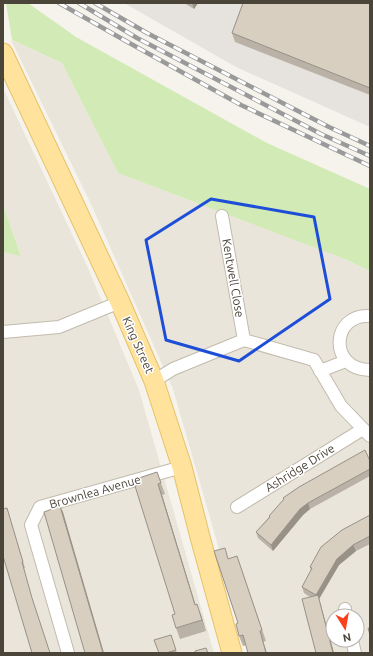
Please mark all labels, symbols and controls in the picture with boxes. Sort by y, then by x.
street label: Kentwell Close [220,238,247,318]
street label: King Street [120,315,157,375]
street label: Ashridge Drive [263,441,337,494]
street label: Brownlea Avenue [48,472,142,511]
north arrow [325,608,365,648]
text: N [342,631,352,644]

